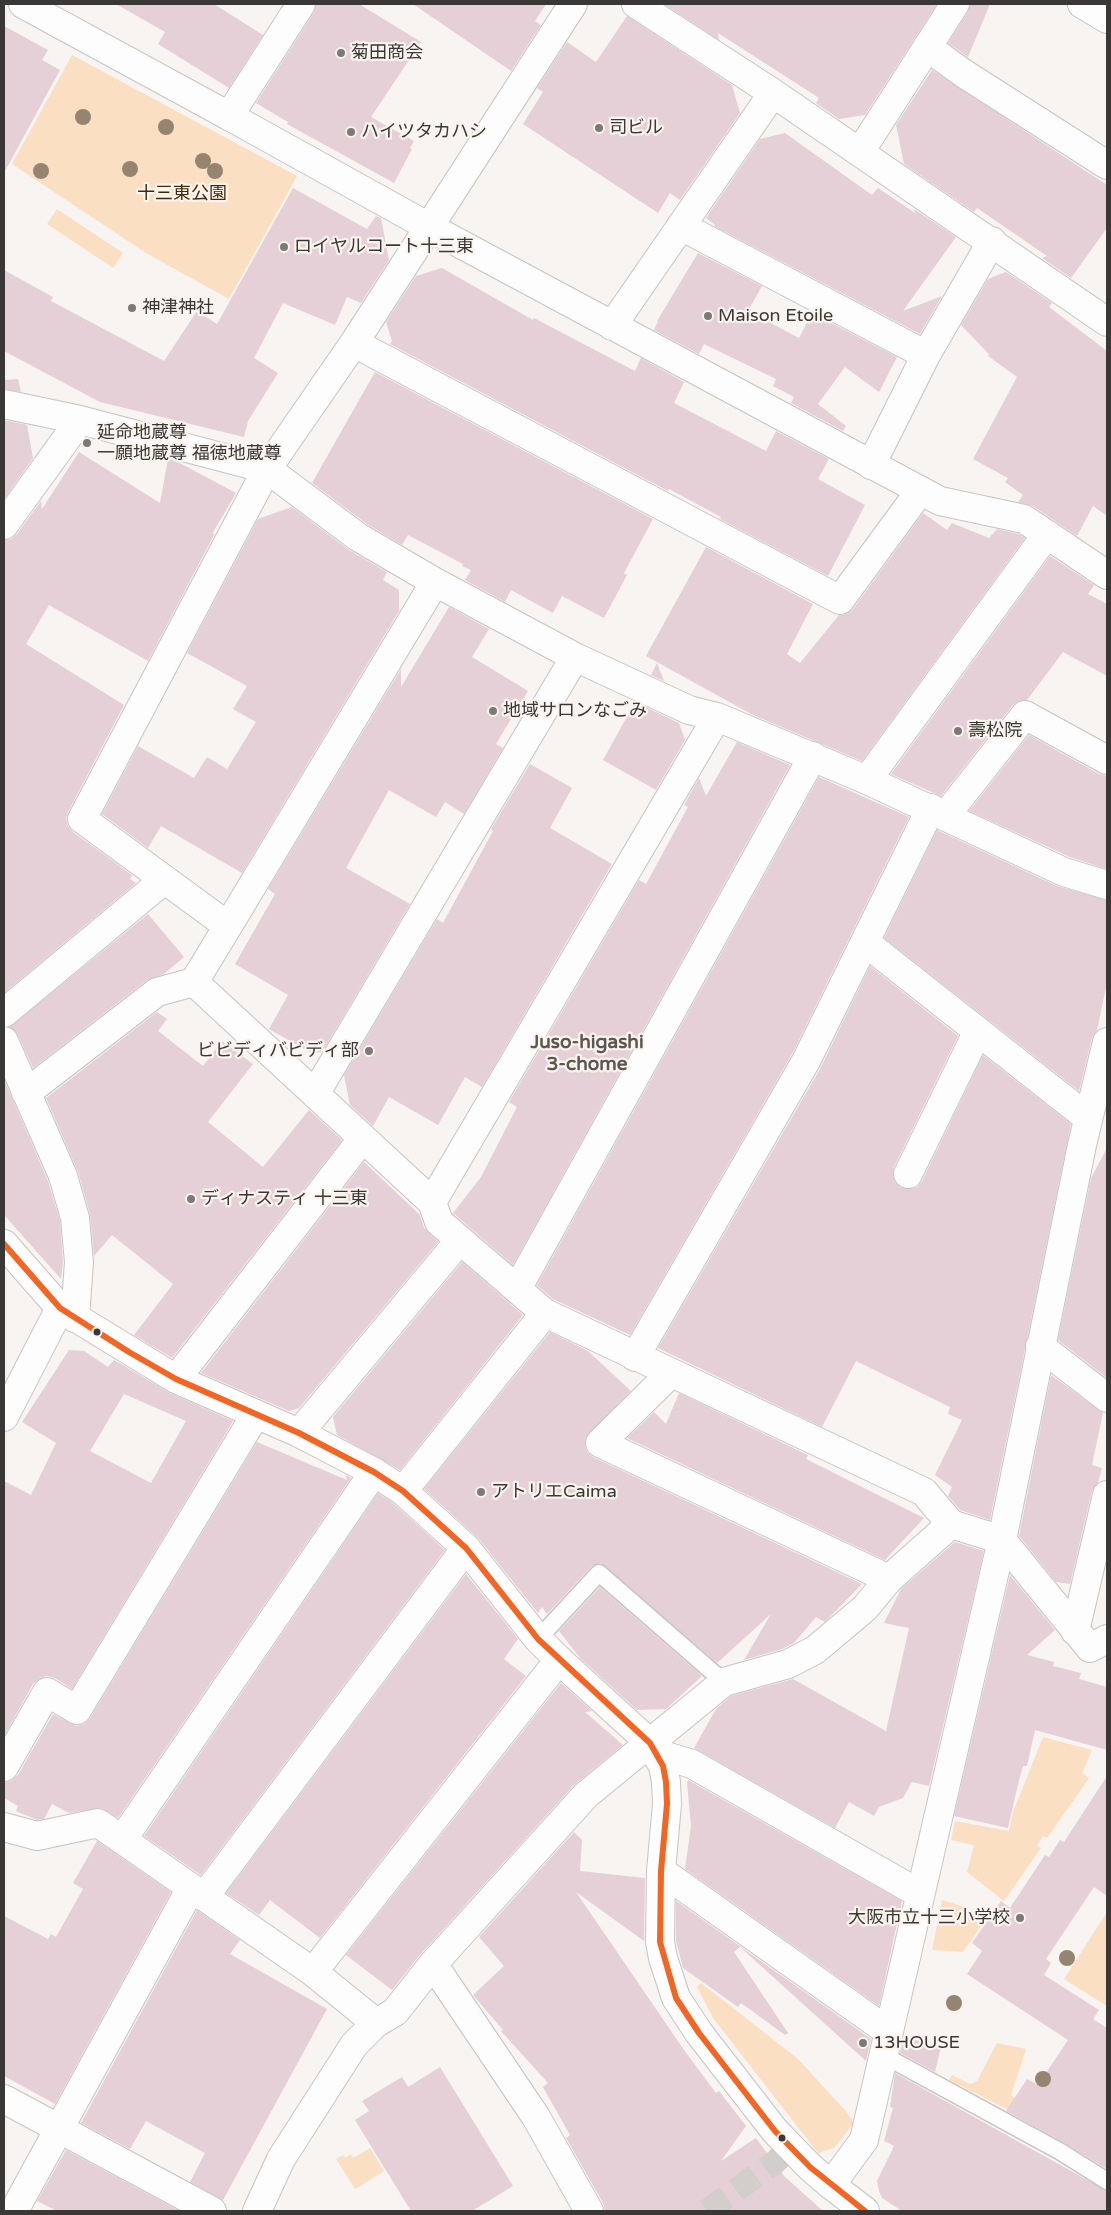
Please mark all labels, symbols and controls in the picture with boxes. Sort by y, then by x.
place label: 菊田商会 [351,42,423,64]
marker: 菊田商会 [335,47,347,59]
place label: 司ビル [609,117,663,139]
place label: ハイツタカハシ [361,121,487,143]
marker: 司ビル [593,122,605,134]
marker: ハイツタカハシ [345,126,357,138]
park label: 十三東公園 [137,183,227,205]
place label: ロイヤルコート十三東 [294,236,474,258]
marker: ロイヤルコート十三東 [278,241,290,253]
place label: 神津神社 [142,297,214,319]
marker: 神津神社 [126,302,138,314]
place label: Maison Etoile [718,305,833,327]
marker: Maison Etoile [702,310,714,322]
place label: 延命地蔵尊 一願地蔵尊 福徳地蔵尊 [97,422,282,464]
marker: 延命地蔵尊 一願地蔵尊 福徳地蔵尊 [81,437,93,449]
place label: 地域サロンなごみ [503,700,647,722]
marker: 地域サロンなごみ [487,705,499,717]
place label: 壽松院 [968,720,1022,742]
marker: 壽松院 [952,725,964,737]
district label: Juso-higashi 3-chome [530,1032,644,1076]
place label: ビビディバビディ部 [197,1040,359,1062]
marker: ビビディバビディ部 [363,1045,375,1057]
place label: ディナスティ 十三東 [201,1188,368,1210]
marker: ディナスティ 十三東 [185,1193,197,1205]
unlabelled marker [92,1327,102,1337]
place label: アトリエCaima [491,1481,617,1503]
marker: アトリエCaima [475,1486,487,1498]
place label: 大阪市立十三小学校 [848,1907,1010,1929]
marker: 大阪市立十三小学校 [1014,1912,1026,1924]
place label: 13HOUSE [873,2032,960,2054]
marker: 13HOUSE [857,2037,869,2049]
unlabelled marker [777,2133,787,2143]

